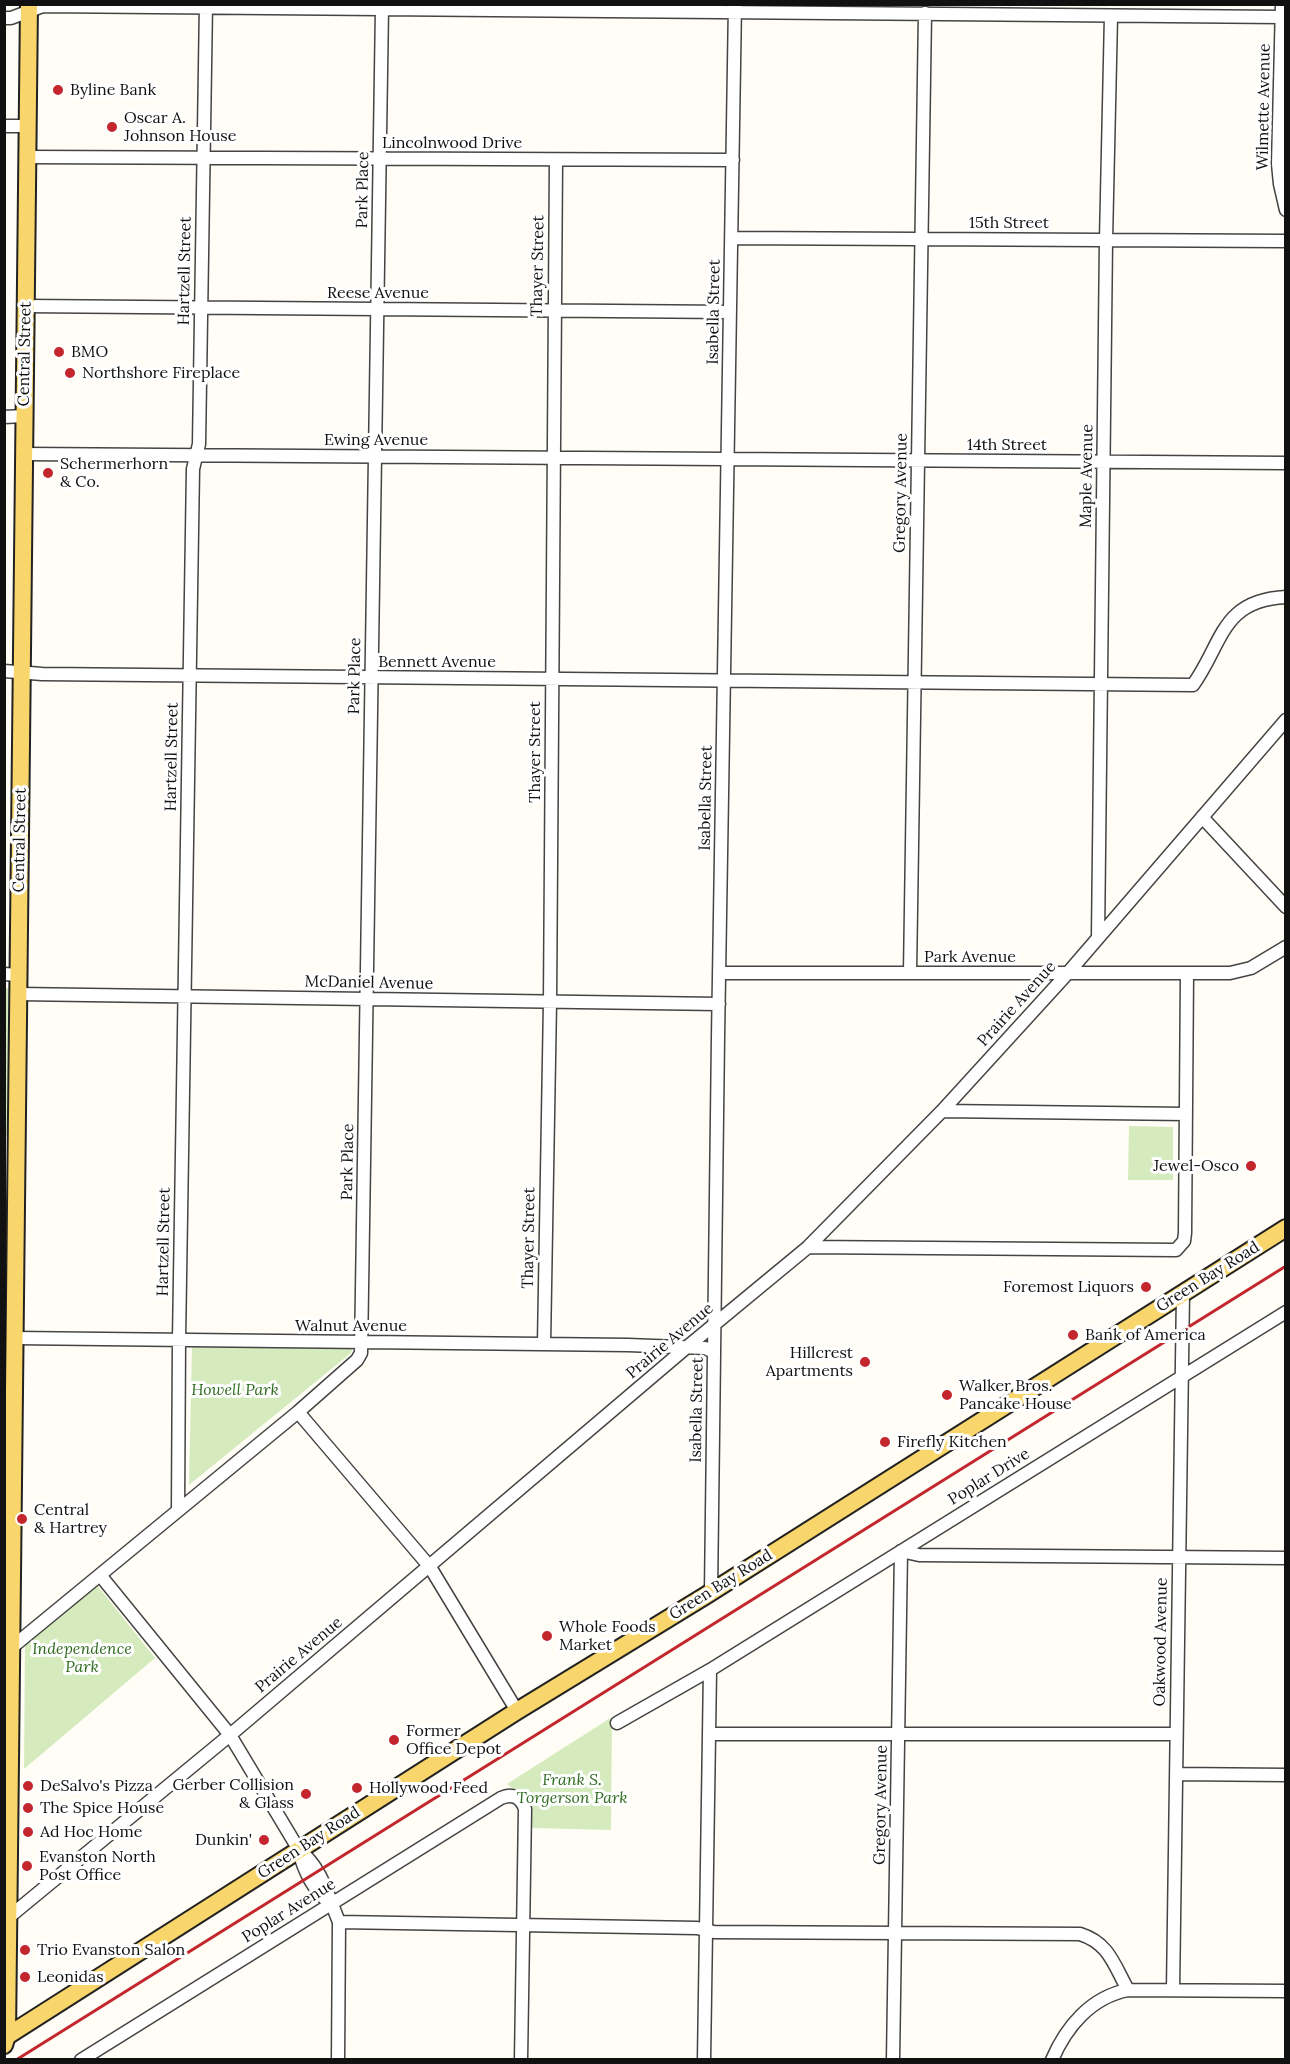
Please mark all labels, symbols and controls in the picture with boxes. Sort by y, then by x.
street label: Wilmette Avenue [1253,43,1275,171]
place label: Byline Bank [70,80,156,100]
marker: Byline Bank [51,83,65,97]
place label: Oscar A. Johnson House [124,108,236,146]
marker: Oscar A. Johnson House [105,120,119,134]
street label: Lincolnwood Drive [382,133,522,153]
street label: Park Place [353,151,373,229]
street label: 15th Street [969,213,1049,233]
street label: Thayer Street [528,215,548,317]
street label: Hartzell Street [174,216,196,326]
street label: Isabella Street [703,259,725,365]
street label: Reese Avenue [327,283,429,303]
street label: Central Street [14,302,36,406]
place label: BMO [71,342,108,362]
marker: BMO [52,345,66,359]
place label: Northshore Fireplace [82,363,240,383]
marker: Northshore Fireplace [63,366,77,380]
street label: Maple Avenue [1076,424,1098,528]
street label: Ewing Avenue [324,430,428,450]
street label: Gregory Avenue [890,433,912,553]
street label: 14th Street [967,435,1047,455]
place label: Schermerhorn & Co. [60,454,168,492]
marker: Schermerhorn & Co. [41,466,55,480]
street label: Park Place [345,637,365,715]
street label: Bennett Avenue [378,652,496,672]
street label: Thayer Street [525,701,545,803]
street label: Hartzell Street [161,702,183,812]
street label: Isabella Street [695,745,717,851]
street label: Central Street [9,788,31,892]
street label: Park Avenue [924,947,1016,967]
street label: Prairie Avenue [974,957,1060,1051]
street label: McDaniel Avenue [305,972,433,994]
street label: Park Place [338,1123,358,1201]
place label: Jewel-Osco [1153,1156,1239,1176]
marker: Jewel-Osco [1244,1159,1258,1173]
street label: Hartzell Street [153,1187,175,1297]
street label: Thayer Street [519,1187,539,1289]
street label: Green Bay Road [1153,1238,1263,1316]
place label: Foremost Liquors [1003,1277,1134,1297]
marker: Foremost Liquors [1139,1280,1153,1294]
street label: Prairie Avenue [623,1299,717,1383]
street label: Walnut Avenue [295,1316,407,1336]
place label: Bank of America [1085,1325,1206,1345]
marker: Bank of America [1066,1328,1080,1342]
place label: Hillcrest Apartments [766,1343,853,1381]
marker: Hillcrest Apartments [858,1355,872,1369]
street label: Isabella Street [686,1357,708,1463]
place label: Walker Bros. Pancake House [959,1376,1072,1414]
park label: Howell Park [191,1380,279,1400]
marker: Walker Bros. Pancake House [940,1388,954,1402]
place label: Firefly Kitchen [897,1432,1007,1452]
marker: Firefly Kitchen [878,1435,892,1449]
street label: Poplar Drive [945,1444,1033,1510]
place label: Central & Hartrey [34,1500,107,1538]
marker: Central & Hartrey [15,1512,29,1526]
street label: Green Bay Road [666,1546,776,1624]
street label: Oakwood Avenue [1150,1577,1172,1707]
street label: Prairie Avenue [252,1613,346,1697]
place label: Whole Foods Market [559,1617,656,1655]
marker: Whole Foods Market [540,1629,554,1643]
park label: Independence Park [32,1639,132,1677]
place label: Former Office Depot [406,1721,501,1759]
marker: Former Office Depot [387,1733,401,1747]
street label: Gregory Avenue [870,1745,892,1865]
park label: Frank S. Torgerson Park [517,1770,627,1808]
place label: Gerber Collision & Glass [172,1775,294,1813]
place label: DeSalvo's Pizza [40,1776,153,1796]
place label: Hollywood Feed [369,1778,488,1798]
marker: DeSalvo's Pizza [21,1779,35,1793]
marker: Hollywood Feed [350,1781,364,1795]
marker: Gerber Collision & Glass [299,1787,313,1801]
place label: The Spice House [40,1798,164,1818]
marker: The Spice House [21,1801,35,1815]
street label: Green Bay Road [254,1803,364,1883]
place label: Ad Hoc Home [40,1822,142,1842]
marker: Ad Hoc Home [21,1825,35,1839]
place label: Dunkin' [195,1830,252,1850]
marker: Dunkin' [257,1833,271,1847]
place label: Evanston North Post Office [39,1847,156,1885]
marker: Evanston North Post Office [20,1859,34,1873]
street label: Poplar Avenue [239,1875,339,1947]
place label: Trio Evanston Salon [37,1940,185,1960]
marker: Trio Evanston Salon [18,1943,32,1957]
place label: Leonidas [37,1967,104,1987]
marker: Leonidas [18,1970,32,1984]

